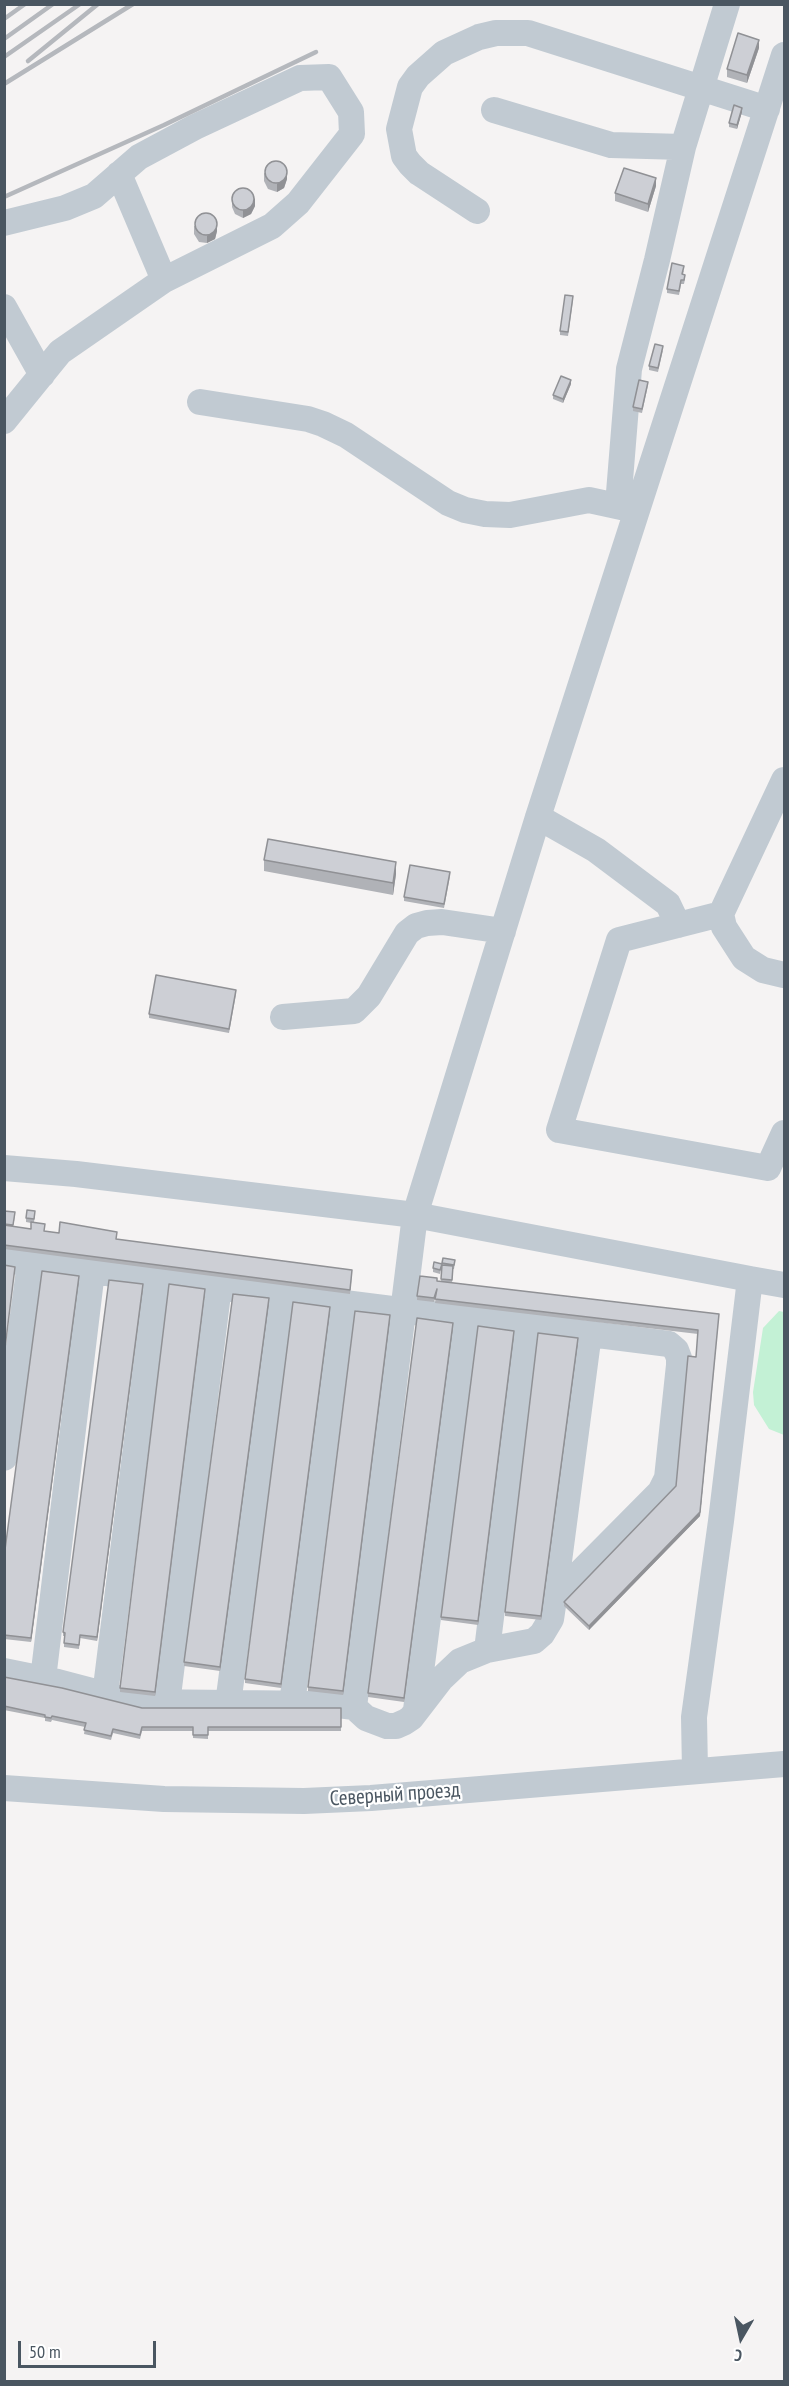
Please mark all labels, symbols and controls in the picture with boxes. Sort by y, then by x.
street label: Северный проезд [329,1778,461,1812]
north arrow [711,2308,771,2368]
scale bar [21,2329,159,2367]
text: 50 m [29,2340,61,2363]
text: С [733,2345,743,2366]

